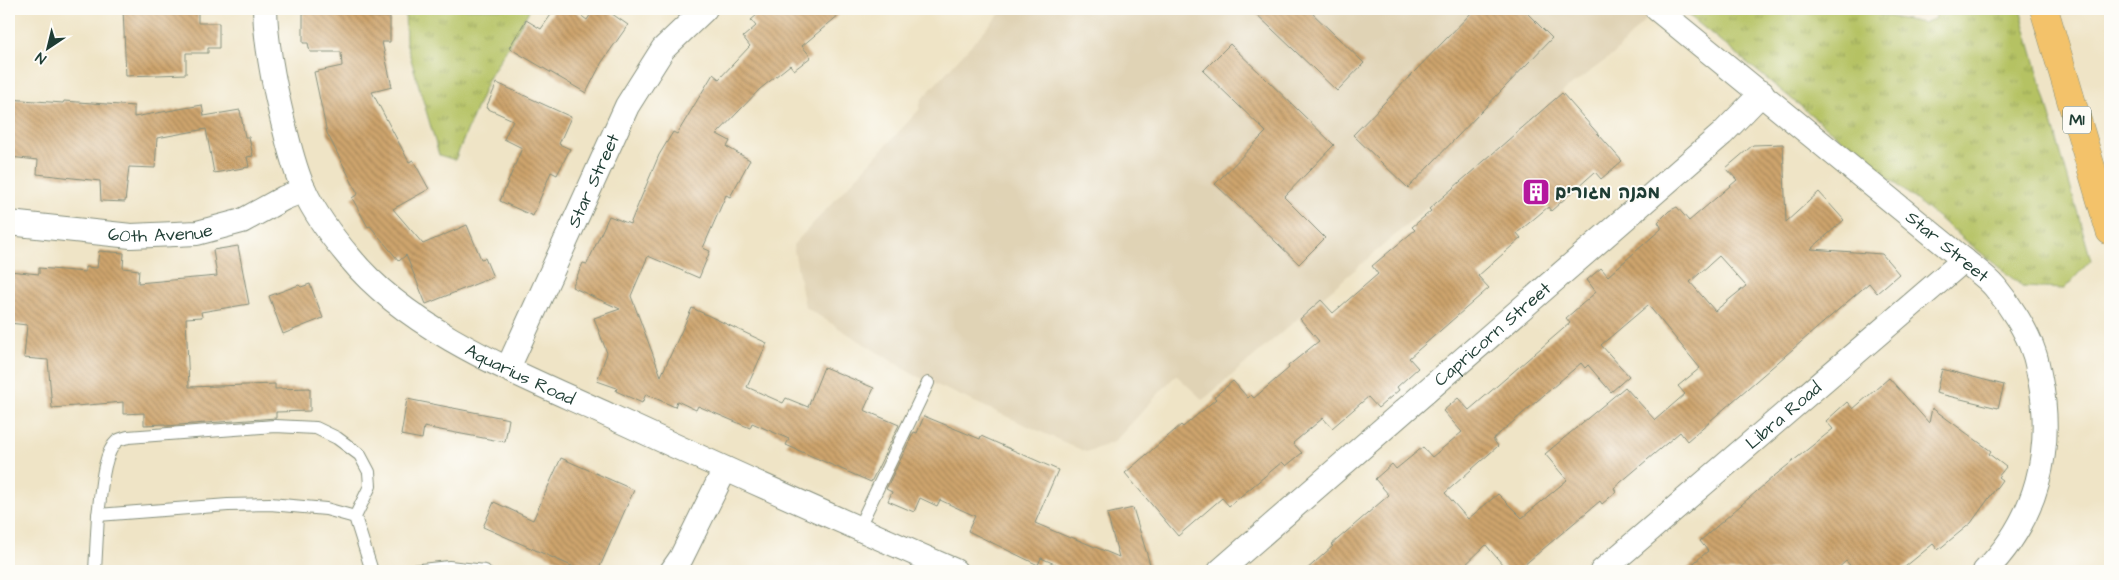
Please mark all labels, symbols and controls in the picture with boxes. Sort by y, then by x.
north arrow [22,22,72,72]
text: N [32,47,50,69]
road number: M1 [2063,106,2091,134]
street label: Star Street [561,129,626,231]
building icon: מבנה מגורים [1521,177,1551,207]
place label: מבנה מגורים [1555,180,1660,205]
street label: Star Street [1900,205,1995,288]
street label: 60th Avenue [107,217,215,249]
street label: Capricorn Street [1428,276,1557,392]
street label: Aquarius Road [461,337,579,411]
street label: Libra Road [1740,375,1827,455]

